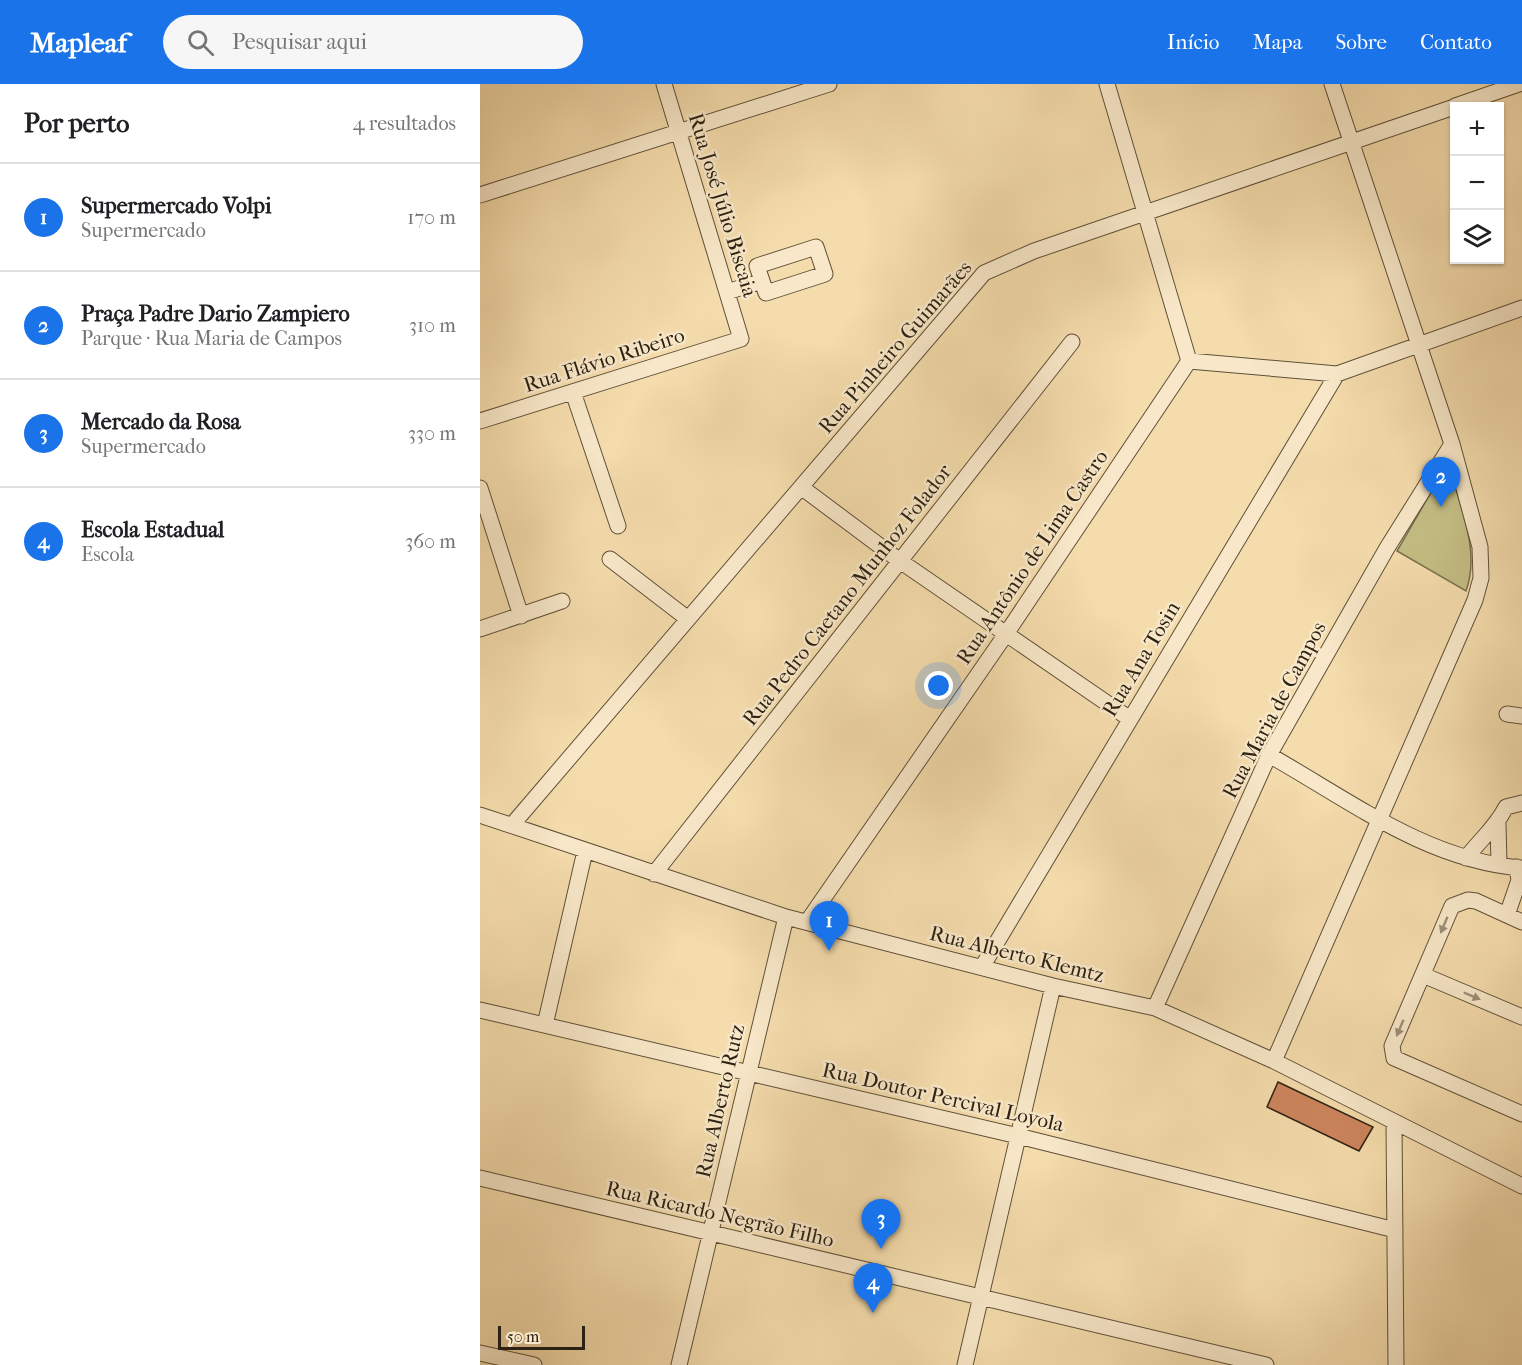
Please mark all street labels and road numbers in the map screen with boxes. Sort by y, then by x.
street label: Rua José Júlio Biscaia [684,110,762,300]
street label: Rua Pinheiro Guimarães [813,255,977,438]
street label: Rua Flávio Ribeiro [521,323,687,397]
street label: Rua Antônio de Lima Castro [951,445,1113,669]
street label: Rua Pedro Caetano Munhoz Folador [738,460,956,730]
street label: Rua Ana Tosin [1097,597,1185,721]
street label: Rua Maria de Campos [1217,617,1331,802]
street label: Rua Alberto Klemtz [927,921,1107,987]
street label: Rua Alberto Rutz [691,1022,749,1180]
street label: Rua Doutor Percival Loyola [820,1058,1066,1137]
street label: Rua Ricardo Negrão Filho [604,1176,836,1252]

